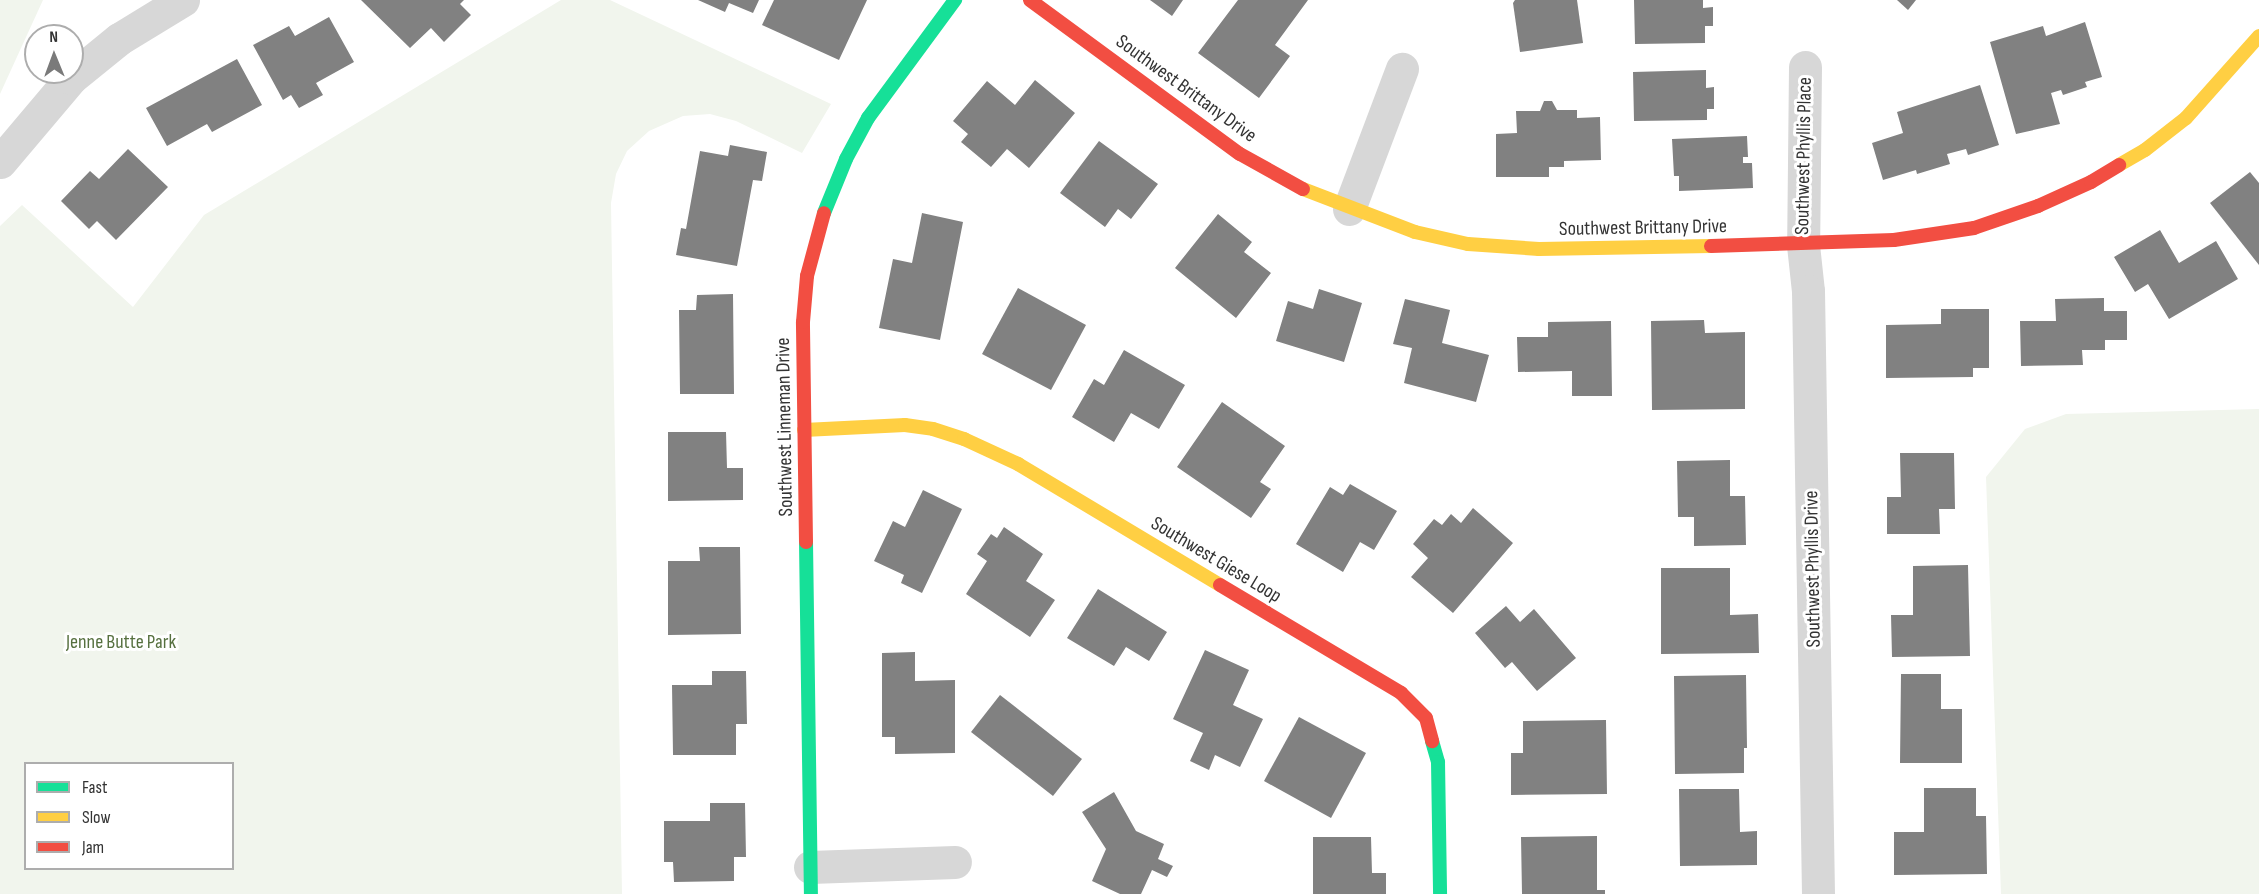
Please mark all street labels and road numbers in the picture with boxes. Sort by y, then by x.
street label: Southwest Brittany Drive [1111,30,1261,148]
street label: Southwest Phyllis Place [1791,77,1817,235]
street label: Southwest Brittany Drive [1559,215,1727,241]
street label: Southwest Linneman Drive [771,337,799,517]
street label: Southwest Phyllis Drive [1800,490,1826,648]
street label: Southwest Giese Loop [1146,512,1286,608]

